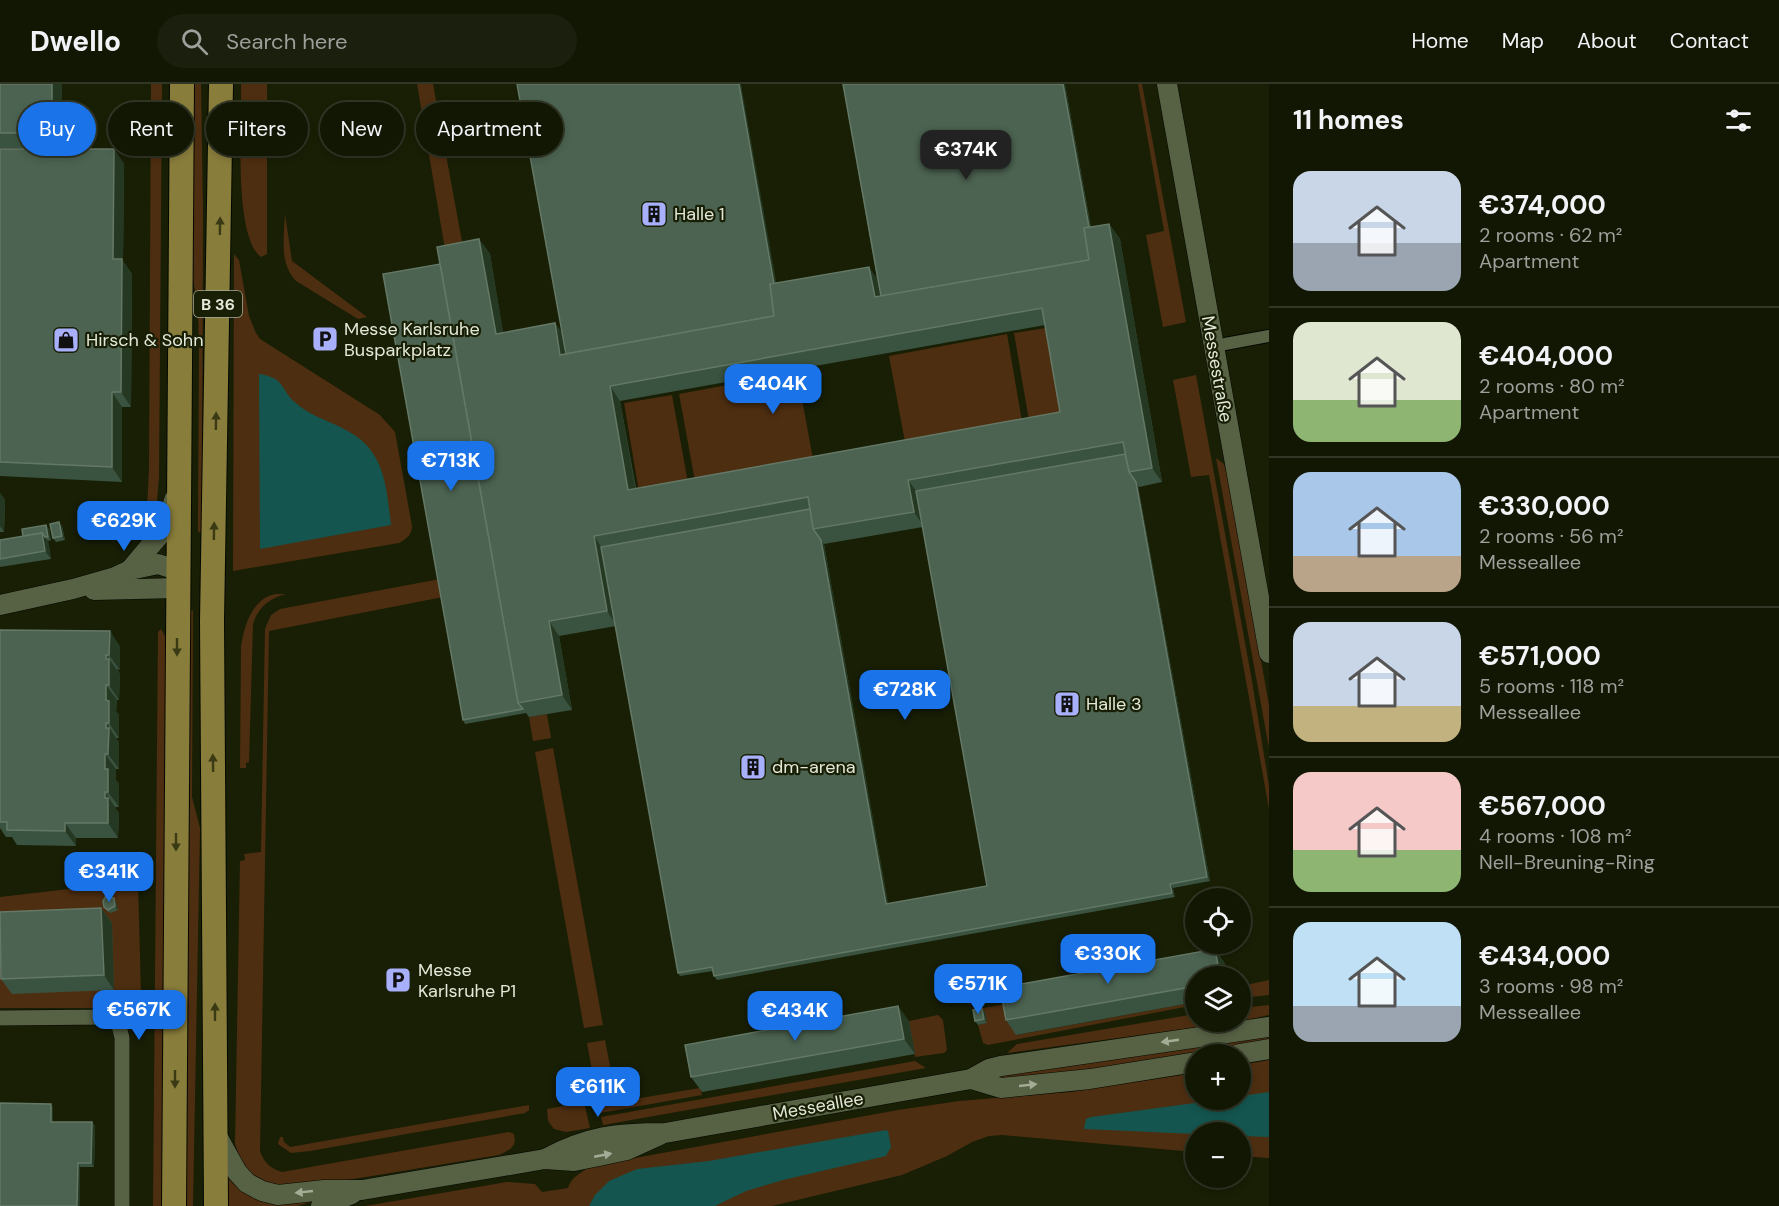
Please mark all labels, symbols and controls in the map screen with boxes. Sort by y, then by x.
search box [157,14,577,68]
text: Dwello [30,23,121,60]
icon: search [178,25,211,58]
text: Search here [226,27,348,56]
text: Home [1411,27,1469,55]
text: Map [1502,27,1544,55]
text: About [1577,27,1637,55]
text: Contact [1670,27,1749,55]
chip: Buy [18,102,96,156]
chip: Rent [108,102,194,156]
chip: Filters [206,102,308,156]
chip: New [320,102,404,156]
chip: Apartment [416,102,563,156]
text: 11 homes [1293,103,1404,137]
icon: filters [1722,104,1755,137]
pin: €374K [924,130,1008,181]
text: €374K [934,136,998,162]
text: €374,000 [1479,188,1606,222]
icon: home [1341,195,1413,267]
building icon: Halle 1 [639,199,669,229]
place label: Halle 1 [674,202,725,226]
one-way arrow [215,216,224,235]
text: 2 rooms · 62 m² [1479,222,1622,248]
text: Apartment [1479,248,1579,274]
road number: B 36 [194,291,242,317]
street label: Messestraße [1196,314,1238,424]
place label: Messe Karlsruhe Busparkplatz [344,317,480,362]
parking icon: Messe Karlsruhe Busparkplatz [310,324,340,354]
shop icon: Hirsch & Sohn [51,325,81,355]
place label: Hirsch & Sohn [86,328,204,352]
text: €404,000 [1479,339,1613,373]
icon: home [1341,346,1413,418]
pin: €404K [731,364,815,415]
text: €404K [739,370,807,396]
text: 2 rooms · 80 m² [1479,373,1625,399]
text: Apartment [1479,399,1579,425]
one-way arrow [211,411,221,430]
pin: €713K [409,441,493,492]
text: €713K [421,447,481,473]
text: €330,000 [1479,489,1610,523]
icon: home [1341,496,1413,568]
pin: €629K [82,501,166,552]
text: €629K [91,507,157,533]
one-way arrow [209,521,219,540]
text: 2 rooms · 56 m² [1479,523,1624,549]
text: Messeallee [1479,549,1581,575]
one-way arrow [172,637,182,656]
text: €571,000 [1479,639,1601,673]
icon: home [1341,646,1413,718]
pin: €728K [863,670,947,721]
text: 5 rooms · 118 m² [1479,673,1624,699]
text: €728K [873,676,937,702]
building icon: Halle 3 [1052,689,1082,719]
place label: Halle 3 [1086,692,1142,716]
text: Messeallee [1479,699,1581,725]
building icon: dm-arena [738,752,768,782]
one-way arrow [209,753,218,772]
place label: dm-arena [772,755,856,779]
text: €567,000 [1479,789,1606,823]
icon: home [1341,796,1413,868]
text: 4 rooms · 108 m² [1479,823,1631,849]
one-way arrow [171,832,181,851]
text: Nell-Breuning-Ring [1479,849,1655,875]
pin: €341K [67,852,151,903]
text: €341K [78,858,140,884]
map controls [1185,888,1251,1188]
button: locate [1185,888,1251,954]
pin: €330K [1066,934,1150,985]
text: €434,000 [1479,939,1610,973]
text: €330K [1074,940,1142,966]
icon: home [1341,946,1413,1018]
place label: Messe Karlsruhe P1 [418,958,516,1003]
pin: €571K [936,964,1020,1015]
parking icon: Messe Karlsruhe P1 [383,965,413,995]
button: layers [1185,966,1251,1032]
text: €571K [948,970,1008,996]
text: 3 rooms · 98 m² [1479,973,1623,999]
pin: €567K [97,990,181,1041]
pin: €434K [753,991,837,1042]
text: €567K [107,996,171,1022]
text: €434K [762,997,828,1023]
text: Messeallee [1479,999,1581,1025]
one-way arrow [210,1002,220,1021]
one-way arrow [1160,1037,1179,1046]
button: + [1185,1044,1251,1110]
pin: €611K [556,1067,640,1118]
one-way arrow [170,1069,180,1088]
text: €611K [570,1073,626,1099]
one-way arrow [1018,1080,1037,1090]
street label: Messeallee [771,1086,865,1126]
button: − [1185,1122,1251,1188]
one-way arrow [594,1150,613,1159]
one-way arrow [294,1187,313,1197]

